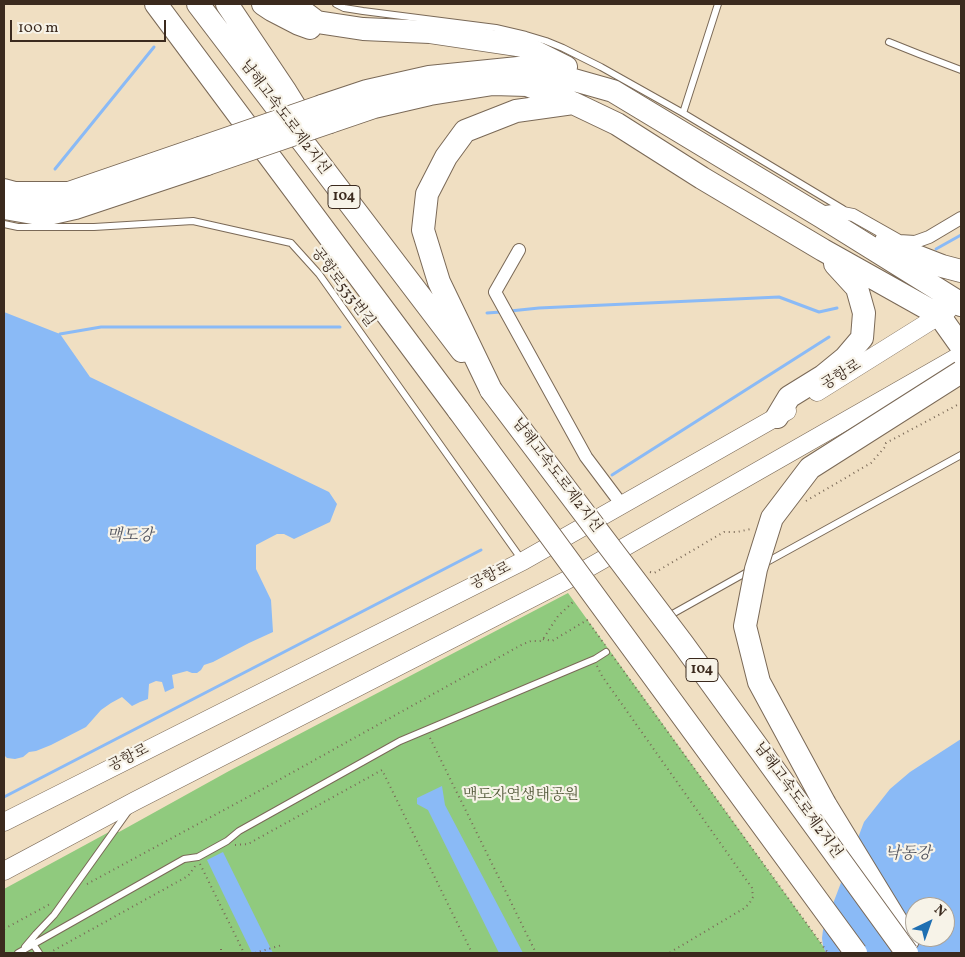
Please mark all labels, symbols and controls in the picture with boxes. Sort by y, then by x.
scale bar [12,10,169,42]
text: 100 m [18,18,58,39]
street label: 남해고속도로제2지선 [235,57,333,179]
road number: 104 [328,186,360,208]
street label: 공항로533번길 [306,245,378,331]
street label: 공항로 [819,357,865,395]
street label: 남해고속도로제2지선 [507,415,605,537]
water label: 맥도강 [107,527,153,547]
street label: 공항로 [468,559,514,595]
road number: 104 [686,658,718,682]
street label: 남해고속도로제2지선 [749,740,845,862]
street label: 공항로 [106,741,152,777]
park label: 맥도자연생태공원 [463,787,579,805]
water label: 낙동강 [885,845,931,865]
north arrow [905,897,955,947]
text: N [930,901,950,922]

